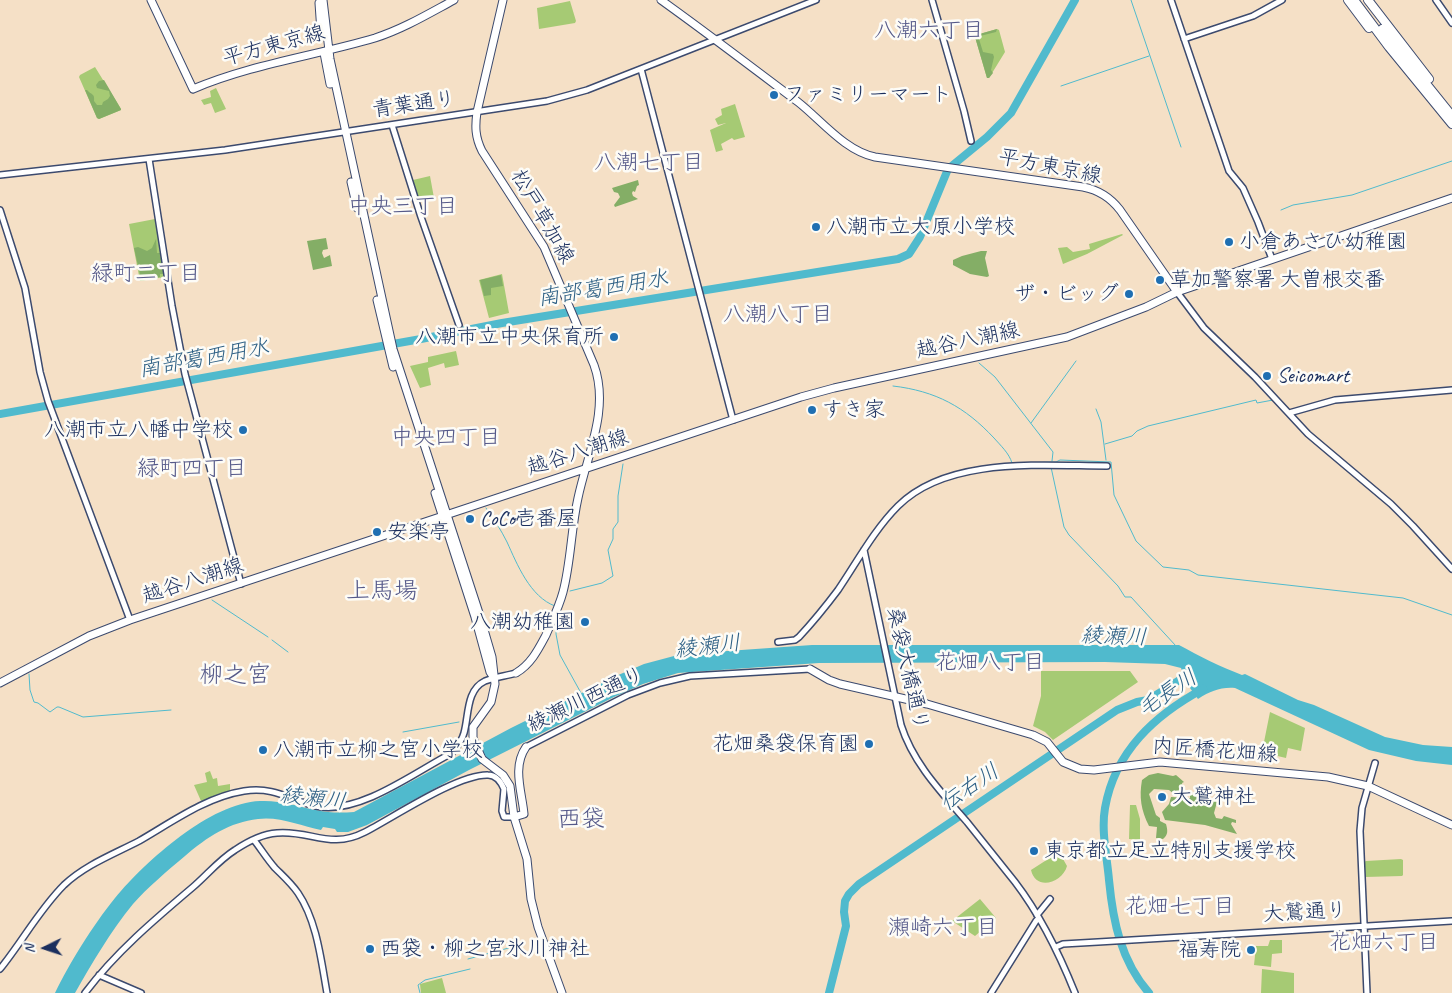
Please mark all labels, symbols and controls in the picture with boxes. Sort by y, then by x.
district label: 八潮六丁目 [874,18,984,44]
street label: 平方東京線 [220,20,328,72]
place label: ファミリーマート [784,82,952,108]
street label: 青葉通り [371,87,457,123]
marker: ファミリーマート [768,89,780,101]
street label: 平方東京線 [996,145,1104,189]
district label: 八潮七丁目 [594,150,704,176]
street label: 松戸草加線 [505,165,579,269]
district label: 中央三丁目 [348,194,458,220]
place label: 八潮市立大原小学校 [826,214,1015,240]
marker: 八潮市立大原小学校 [810,221,822,233]
place label: 小倉あさひ幼稚園 [1239,229,1407,255]
marker: 小倉あさひ幼稚園 [1223,236,1235,248]
district label: 緑町二丁目 [91,261,201,287]
water label: 南部葛西用水 [536,266,670,312]
place label: 草加警察署 大曽根交番 [1170,267,1385,293]
marker: 草加警察署 大曽根交番 [1154,274,1166,286]
place label: ザ・ビッグ [1014,281,1119,307]
marker: ザ・ビッグ [1123,288,1135,300]
district label: 八潮八丁目 [723,302,833,328]
street label: 越谷八潮線 [914,318,1022,364]
place label: 八潮市立中央保育所 [415,324,604,350]
marker: 八潮市立中央保育所 [608,331,620,343]
water label: 南部葛西用水 [137,335,271,383]
place label: Seicomart [1277,363,1349,389]
marker: Seicomart [1261,370,1273,382]
place label: すき家 [822,397,885,423]
marker: すき家 [806,404,818,416]
place label: 八潮市立八幡中学校 [44,417,233,443]
marker: 八潮市立八幡中学校 [237,424,249,436]
district label: 中央四丁目 [391,425,501,451]
street label: 越谷八潮線 [524,425,632,481]
district label: 緑町四丁目 [137,456,247,482]
place label: CoCo壱番屋 [480,506,578,532]
marker: CoCo壱番屋 [464,513,476,525]
place label: 安楽亭 [387,519,450,545]
marker: 安楽亭 [371,526,383,538]
street label: 越谷八潮線 [139,553,247,609]
district label: 上馬場 [346,578,418,606]
street label: 桑袋大橋通り [881,605,933,733]
place label: 八潮幼稚園 [470,609,575,635]
marker: 八潮幼稚園 [579,616,591,628]
water label: 綾瀬川 [1081,623,1147,651]
water label: 綾瀬川 [674,630,742,664]
district label: 花畑八丁目 [935,650,1045,676]
district label: 柳之宮 [199,662,271,690]
street label: 綾瀬川西通り [524,662,648,738]
water label: 毛長川 [1133,665,1203,723]
place label: 花畑桑袋保育園 [712,731,859,757]
street label: 内匠橋花畑線 [1151,734,1279,768]
place label: 八潮市立柳之宮小学校 [273,737,483,763]
marker: 花畑桑袋保育園 [863,738,875,750]
marker: 八潮市立柳之宮小学校 [257,744,269,756]
water label: 伝右川 [935,759,1005,817]
water label: 綾瀬川 [279,782,347,816]
place label: 大鷲神社 [1172,784,1256,810]
marker: 大鷲神社 [1156,791,1168,803]
district label: 西袋 [557,806,605,834]
place label: 東京都立足立特別支援学校 [1044,838,1296,864]
marker: 東京都立足立特別支援学校 [1028,845,1040,857]
district label: 花畑七丁目 [1125,894,1235,920]
street label: 大鷲通り [1262,898,1348,928]
district label: 瀬崎六丁目 [888,915,998,941]
north arrow [20,923,70,973]
district label: 花畑六丁目 [1329,930,1439,956]
place label: 西袋・柳之宮氷川神社 [380,936,590,962]
place label: 福寿院 [1178,937,1241,963]
marker: 西袋・柳之宮氷川神社 [364,943,376,955]
text: N [21,944,38,954]
marker: 福寿院 [1245,944,1257,956]

